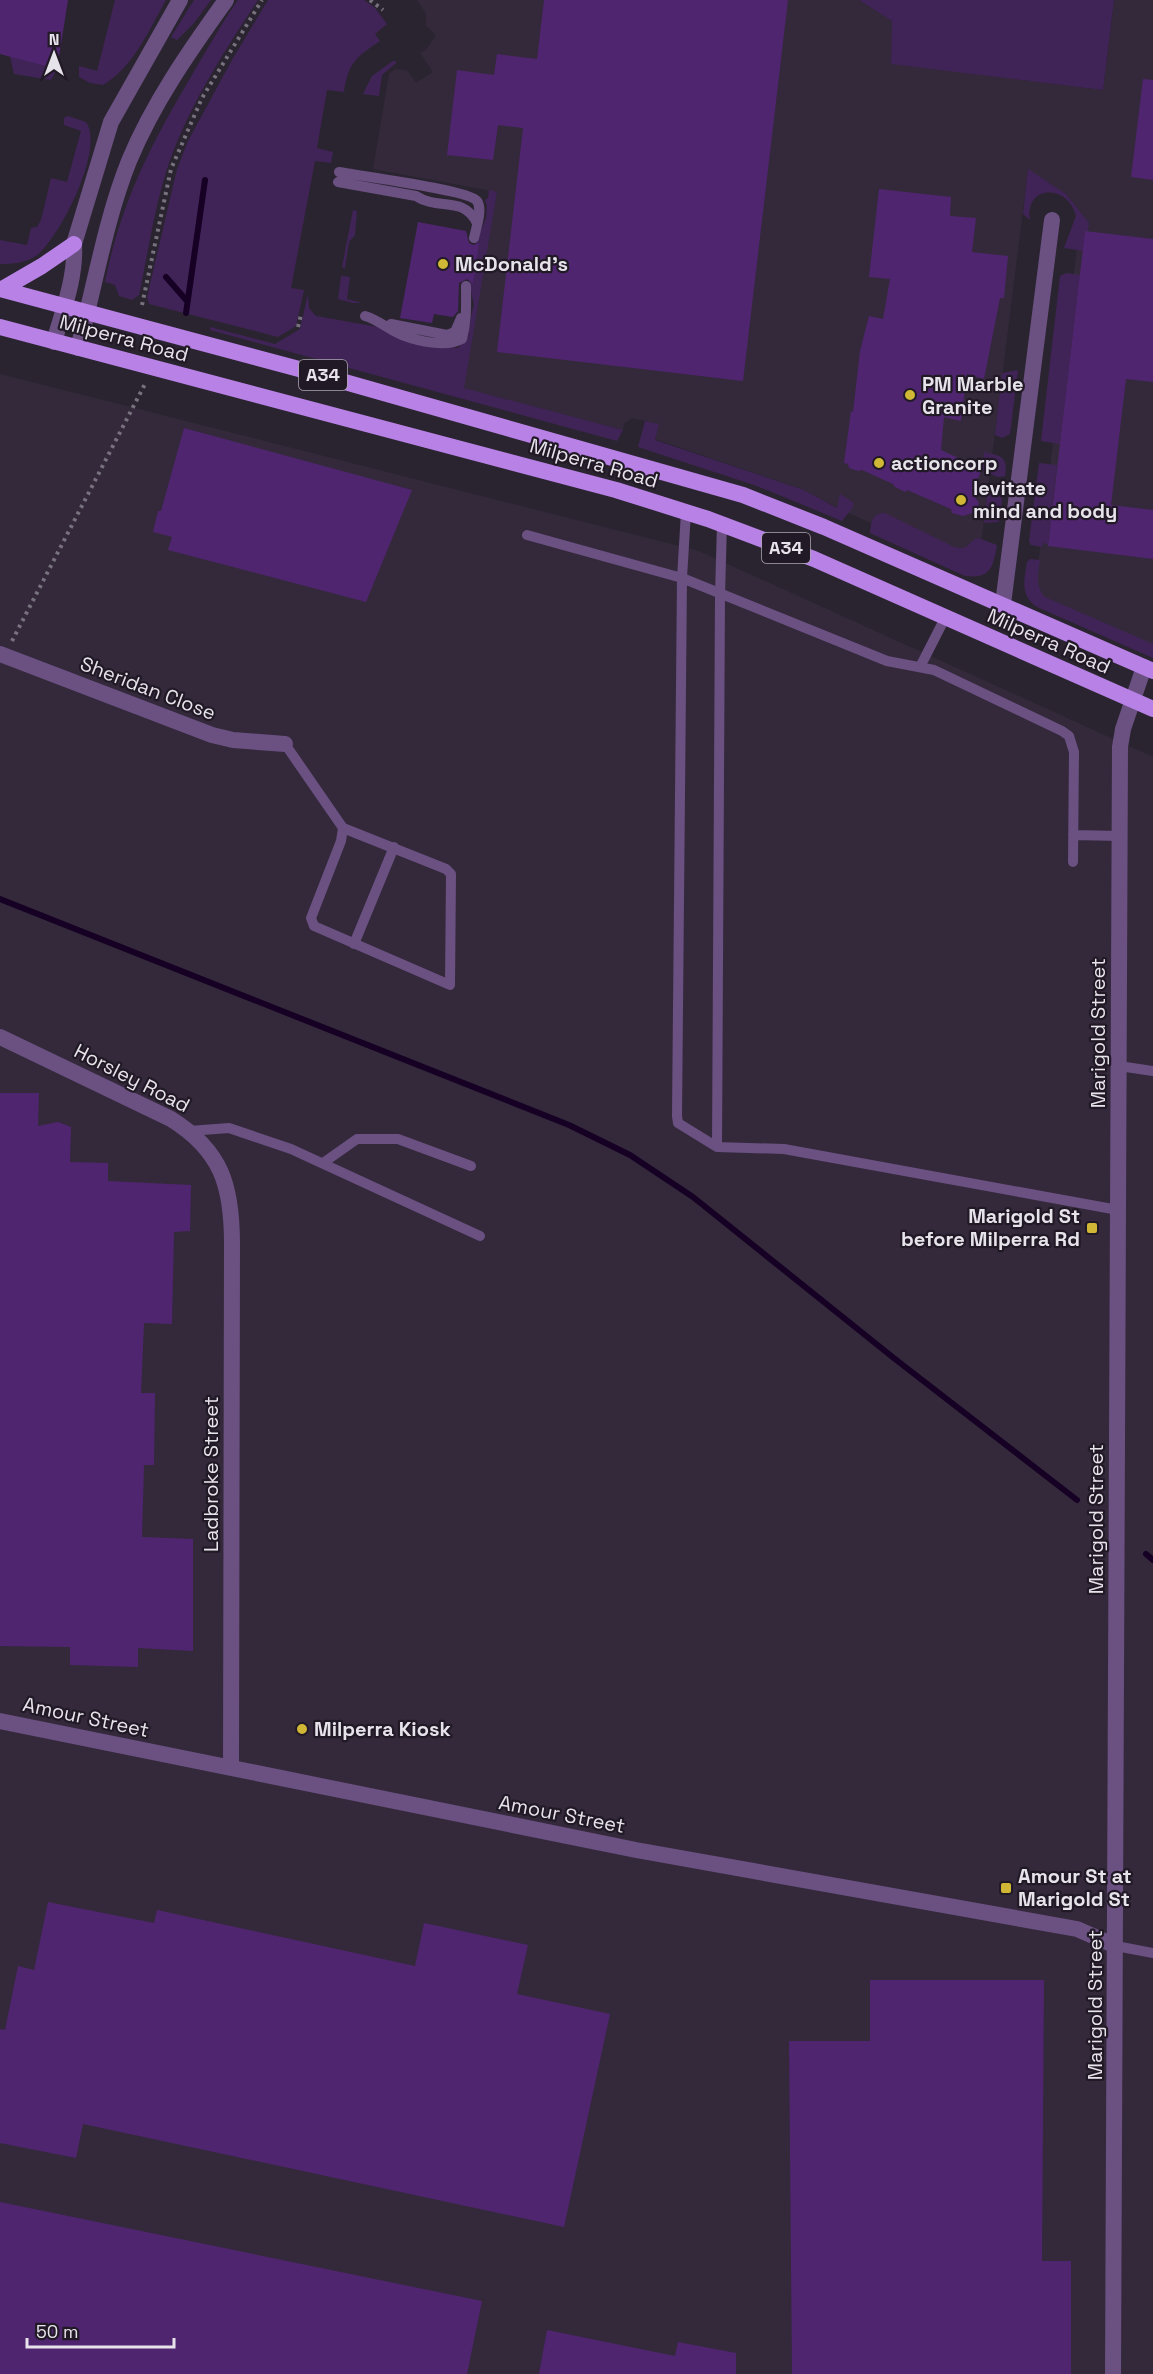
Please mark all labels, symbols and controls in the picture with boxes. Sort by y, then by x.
north arrow [24,24,84,84]
text: N [49,29,59,50]
place label: McDonald's [455,251,568,277]
marker: McDonald's [436,257,450,271]
street label: Milperra Road [57,308,191,368]
road number: A34 [299,360,347,390]
place label: PM Marble Granite [922,371,1024,420]
marker: PM Marble Granite [903,388,917,402]
street label: Milperra Road [527,432,661,494]
place label: actioncorp [891,450,997,476]
marker: actioncorp [872,456,886,470]
place label: levitate mind and body [973,475,1117,524]
marker: levitate mind and body [954,493,968,507]
road number: A34 [762,533,810,563]
street label: Milperra Road [983,602,1115,680]
street label: Sheridan Close [77,650,219,726]
street label: Marigold Street [1085,958,1111,1108]
street label: Horsley Road [70,1038,194,1118]
place label: Marigold St before Milperra Rd [901,1203,1080,1252]
marker: Marigold St before Milperra Rd [1085,1221,1099,1235]
street label: Ladbroke Street [198,1396,224,1552]
street label: Marigold Street [1083,1444,1109,1594]
street label: Amour Street [21,1691,151,1743]
place label: Milperra Kiosk [314,1716,451,1742]
marker: Milperra Kiosk [295,1722,309,1736]
street label: Amour Street [497,1789,627,1839]
place label: Amour St at Marigold St [1018,1863,1132,1912]
marker: Amour St at Marigold St [999,1881,1013,1895]
street label: Marigold Street [1082,1930,1108,2080]
scale bar [27,2311,174,2349]
text: 50 m [36,2320,78,2343]

